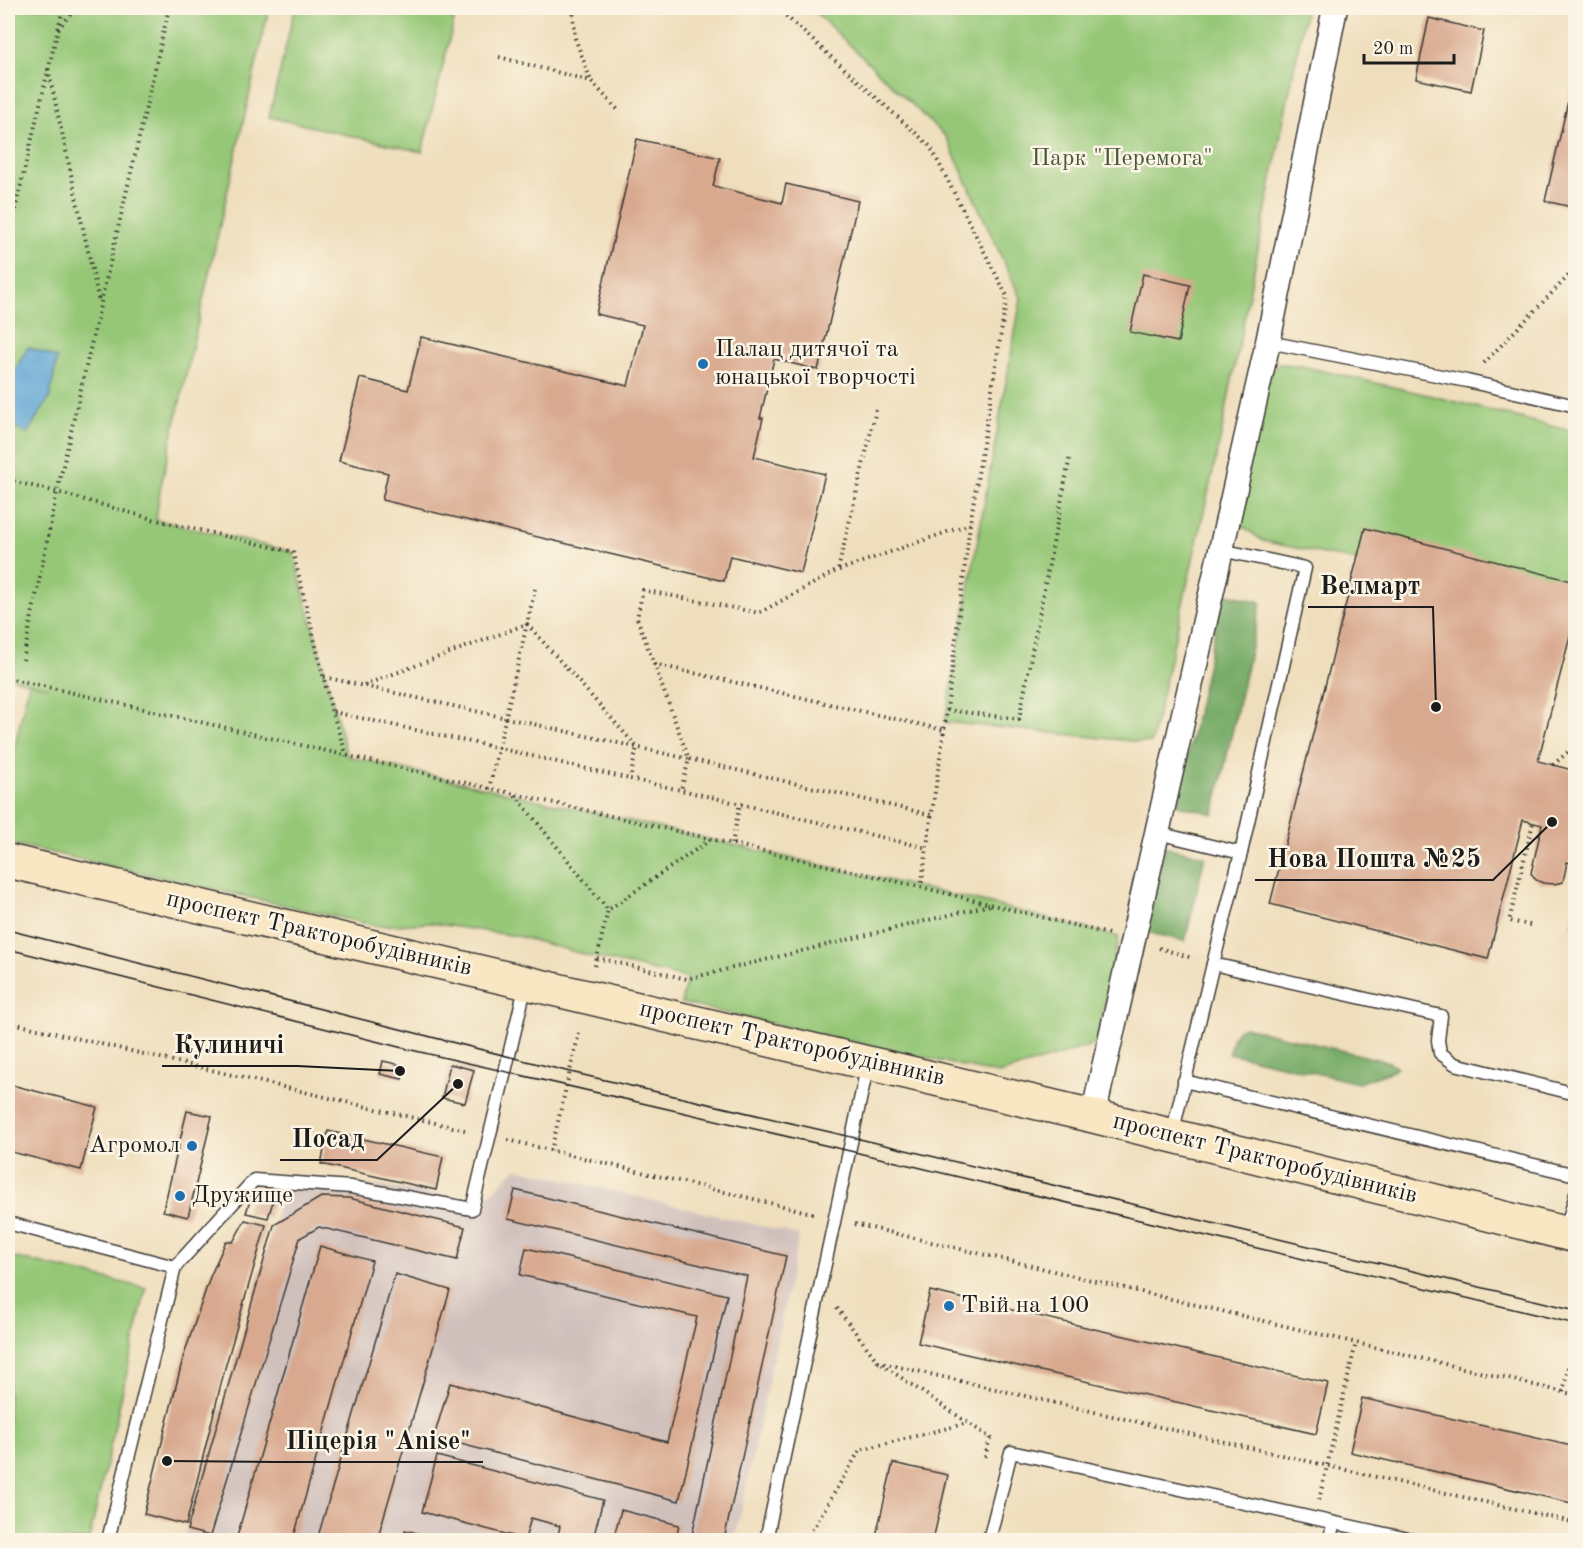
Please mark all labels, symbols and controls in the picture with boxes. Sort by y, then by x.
scale bar [1364,27,1454,65]
text: 20 m [1373,40,1413,58]
park label: Парк "Перемога" [1031,147,1213,171]
place label: Палац дитячої та юнацької творчості [715,338,916,390]
marker: Палац дитячої та юнацької творчості [696,357,710,371]
callout: Велмарт [1308,563,1433,607]
text: Велмарт [1320,574,1420,600]
callout: Нова Пошта №25 [1255,836,1493,880]
text: Нова Пошта №25 [1267,847,1481,873]
street label: проспект Тракторобудівників [164,887,474,981]
street label: проспект Тракторобудівників [637,997,947,1091]
callout: Кулиничі [162,1022,297,1066]
text: Кулиничі [174,1033,284,1059]
street label: проспект Тракторобудівників [1110,1110,1420,1208]
callout: Посад [280,1116,377,1160]
text: Посад [291,1127,365,1153]
place label: Агромол [89,1134,180,1158]
marker: Агромол [185,1139,199,1153]
place label: Дружище [192,1184,293,1208]
marker: Дружище [173,1189,187,1203]
place label: Твій на 100 [961,1294,1089,1318]
marker: Твій на 100 [942,1299,956,1313]
callout: Піцерія "Anise" [274,1418,483,1462]
text: Піцерія "Anise" [285,1429,471,1455]

